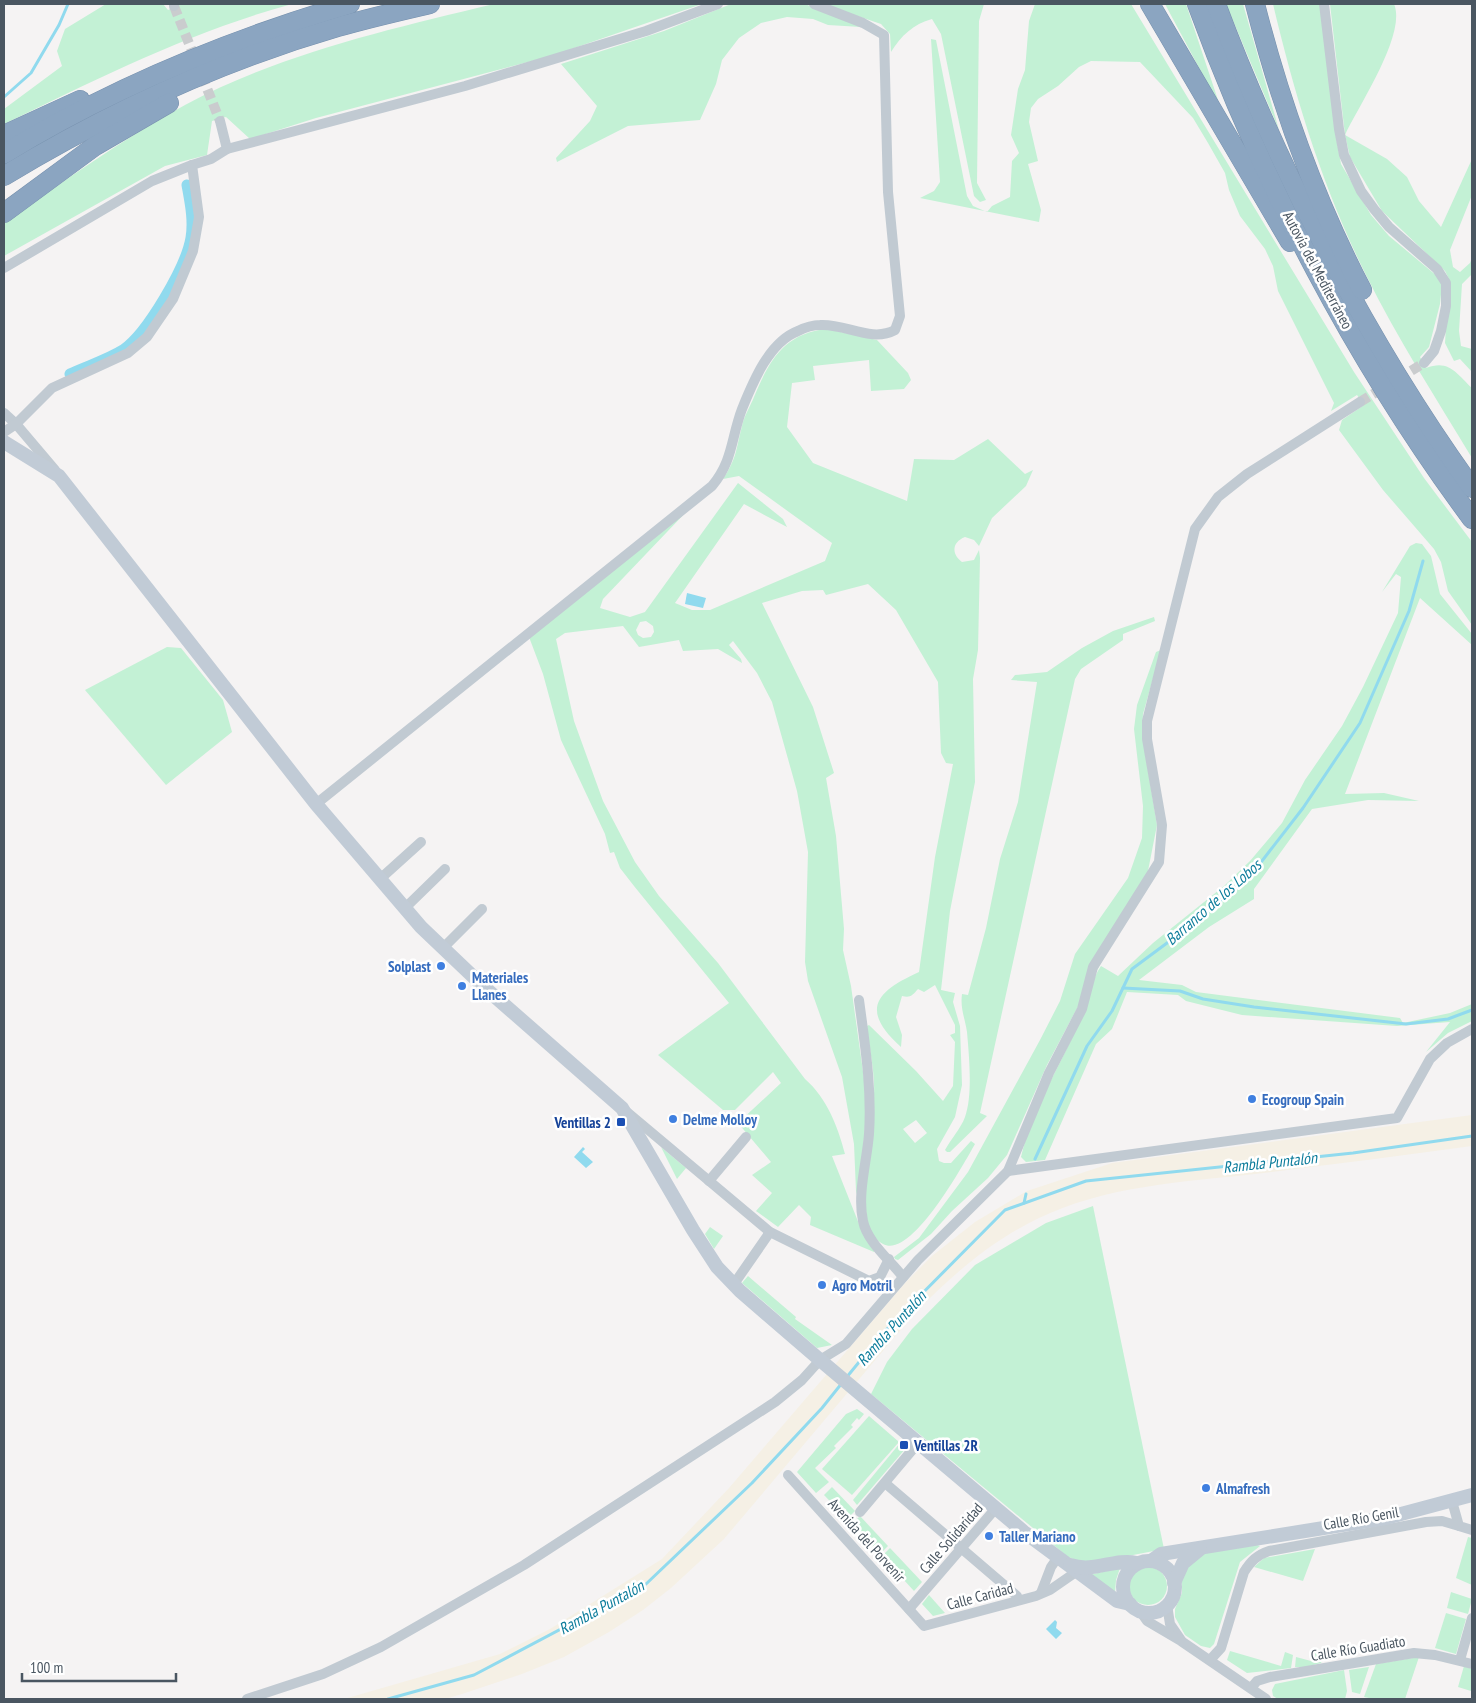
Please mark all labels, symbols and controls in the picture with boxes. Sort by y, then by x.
street label: Autovía del Mediterráneo [1279,208,1357,332]
water label: Barranco de los Lobos [1161,854,1266,949]
place label: Solplast [388,957,432,976]
marker: Solplast [435,960,447,972]
place label: Materiales Llanes [472,968,528,1004]
marker: Materiales Llanes [456,980,468,992]
place label: Ecogroup Spain [1262,1090,1344,1109]
marker: Ecogroup Spain [1246,1093,1258,1105]
place label: Delme Molloy [683,1110,758,1129]
place label: Ventillas 2 [554,1113,611,1132]
marker: Delme Molloy [667,1113,679,1125]
marker: Ventillas 2 [615,1116,627,1128]
water label: Rambla Puntalón [1222,1147,1319,1177]
place label: Agro Motril [831,1276,893,1295]
marker: Agro Motril [816,1279,828,1291]
water label: Rambla Puntalón [852,1286,931,1370]
place label: Ventillas 2R [913,1436,978,1455]
marker: Ventillas 2R [898,1439,910,1451]
place label: Almafresh [1215,1479,1270,1498]
marker: Almafresh [1200,1482,1212,1494]
street label: Avenida del Porvenir [824,1494,910,1587]
street label: Calle Solidaridad [915,1499,987,1577]
street label: Calle Río Genil [1322,1502,1401,1534]
place label: Taller Mariano [999,1527,1076,1546]
marker: Taller Mariano [983,1530,995,1542]
water label: Rambla Puntalón [555,1575,648,1639]
street label: Calle Caridad [945,1578,1015,1614]
street label: Calle Río Guadiato [1309,1631,1407,1665]
scale bar [22,1650,176,1682]
text: 100 m [30,1658,63,1677]

